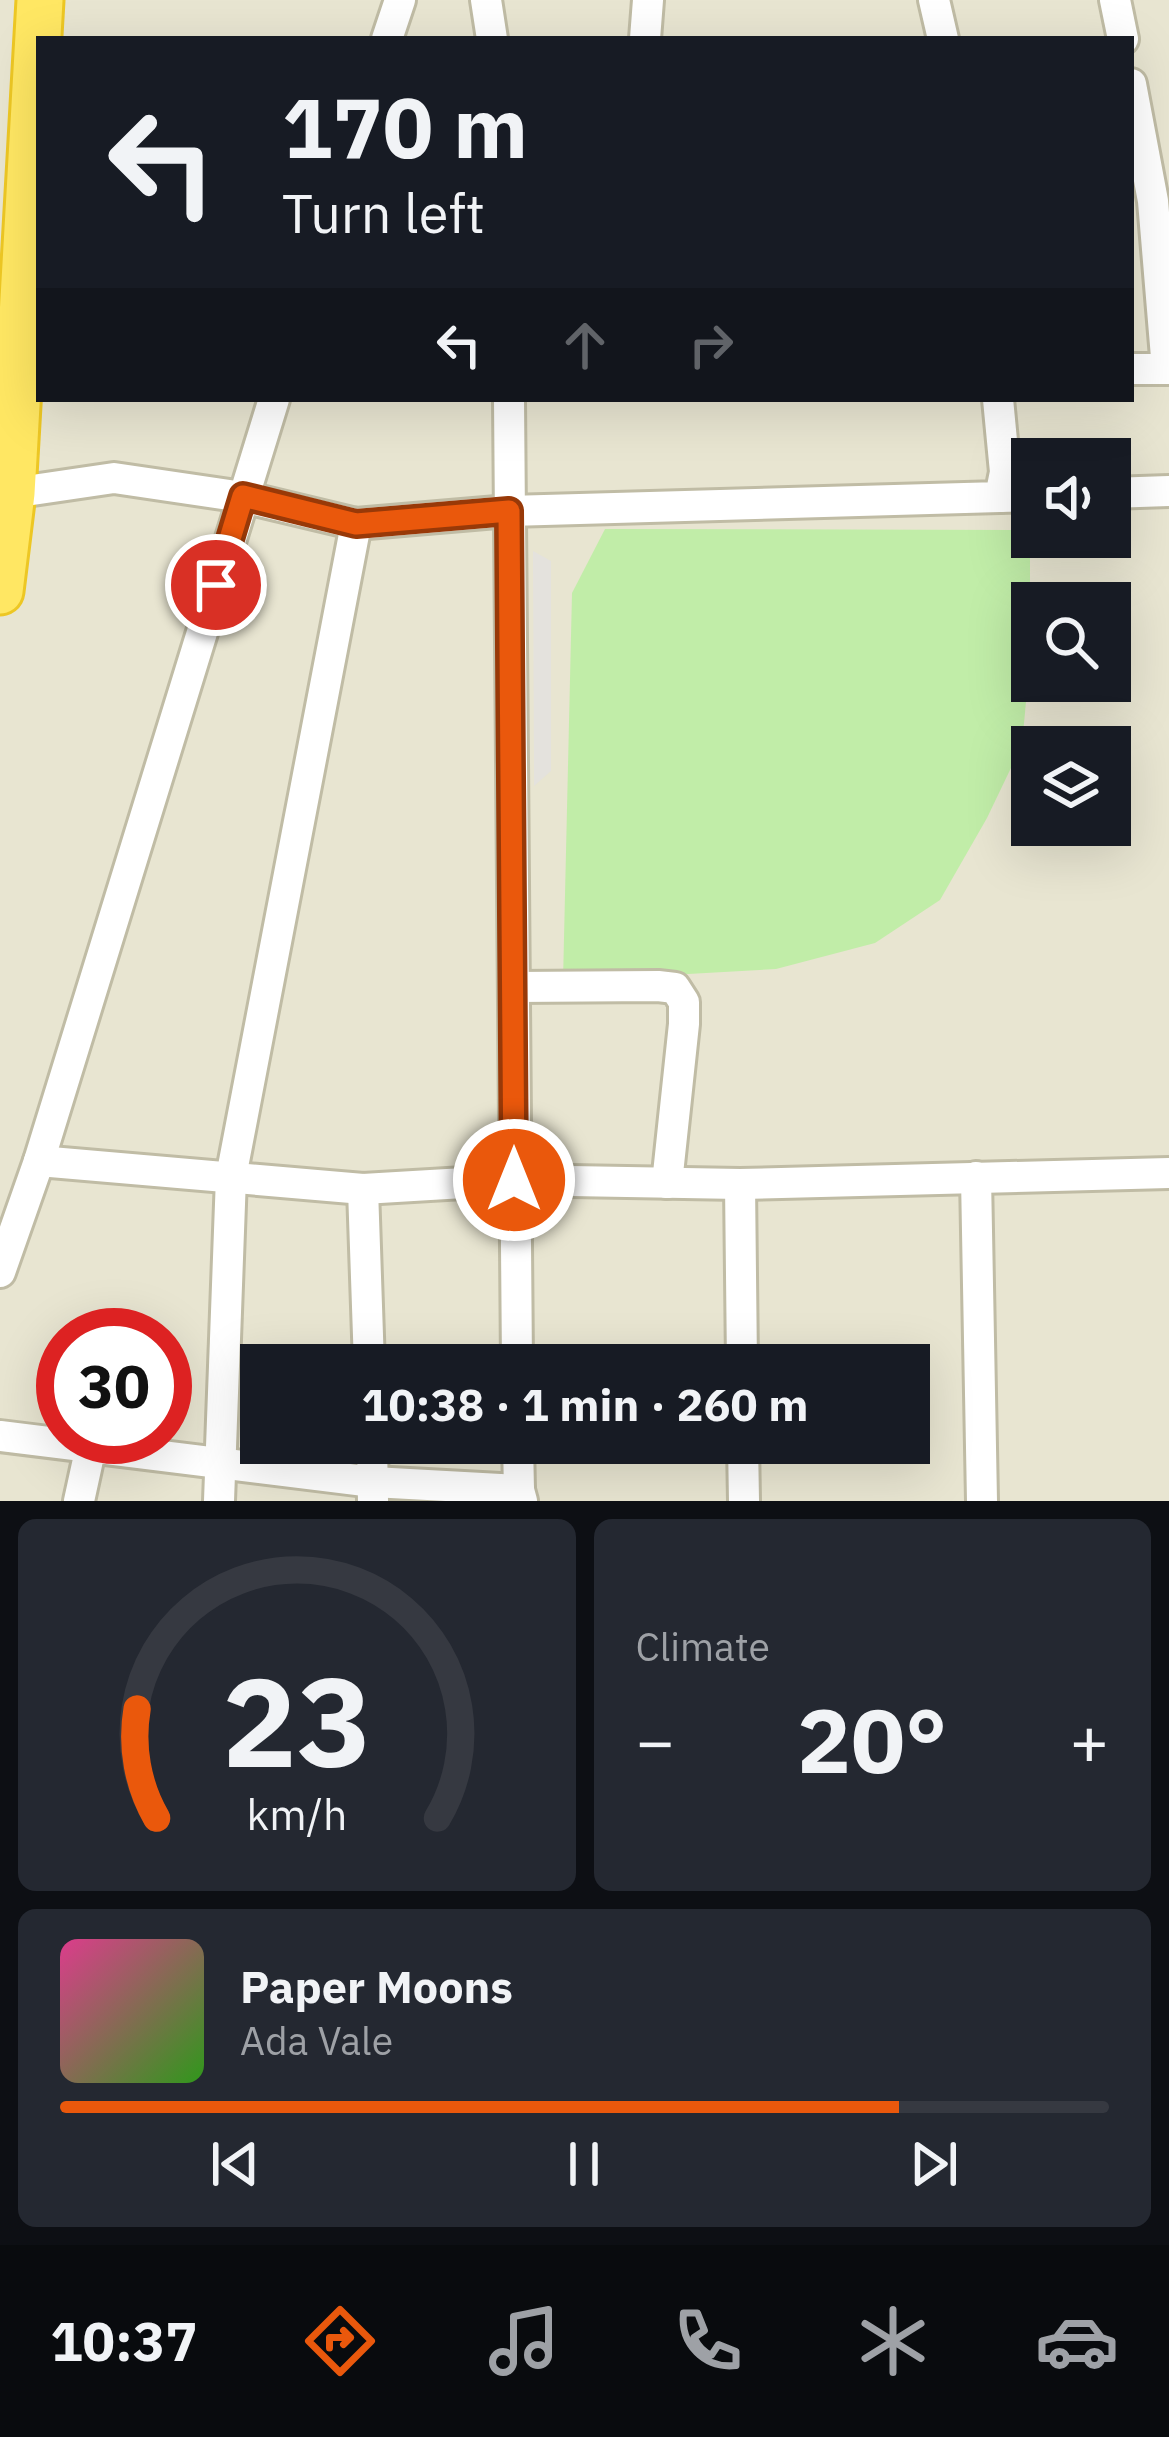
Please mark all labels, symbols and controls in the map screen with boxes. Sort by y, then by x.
text: 170 m [282,72,528,181]
icon: left [84,84,240,240]
text: Turn left [282,178,485,248]
icon: left [426,312,492,378]
icon: ahead [552,312,618,378]
icon: right [678,312,744,378]
map controls [1011,438,1131,846]
button: sound [1011,438,1131,558]
pin [165,534,267,636]
icon: arrive [183,552,249,618]
button: search [1011,582,1131,702]
button: layers [1011,726,1131,846]
position arrow [451,1117,577,1243]
speed limit sign: 30 [36,1308,192,1464]
text: 10:38 · 1 min · 260 m [362,1375,808,1433]
text: Climate [636,1621,770,1672]
text: 23 [222,1639,372,1801]
text: 20° [797,1681,947,1798]
text: − [636,1697,675,1783]
text: + [1069,1697,1109,1783]
text: km/h [246,1786,347,1842]
text: Paper Moons [240,1957,513,2015]
text: Ada Vale [240,2015,393,2066]
icon: previous [202,2131,268,2197]
icon: pause [551,2131,617,2197]
icon: next [901,2131,967,2197]
icon: directions [298,2299,382,2383]
icon: music [482,2299,566,2383]
icon: phone [666,2299,750,2383]
icon: climate [851,2299,935,2383]
icon: car [1035,2299,1119,2383]
text: 10:37 [50,2306,198,2376]

